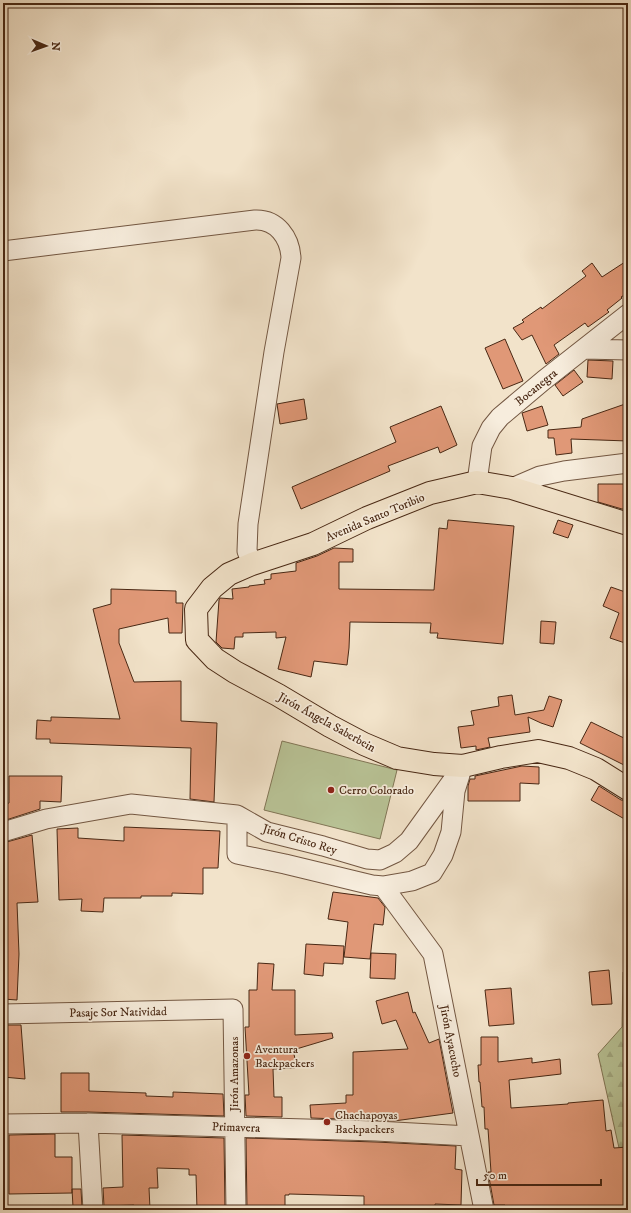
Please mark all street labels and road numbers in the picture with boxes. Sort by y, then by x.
street label: Bocanegra [512,365,561,409]
street label: Avenida Santo Toribio [323,490,427,545]
street label: Jirón Ángela Saberbein [275,689,379,756]
street label: Jirón Cristo Rey [260,821,339,858]
street label: Jirón Ayacucho [436,1003,465,1079]
street label: Pasaje Sor Natividad [69,1004,167,1021]
street label: Jirón Amazonas [227,1037,242,1112]
street label: Primavera [212,1119,261,1136]

